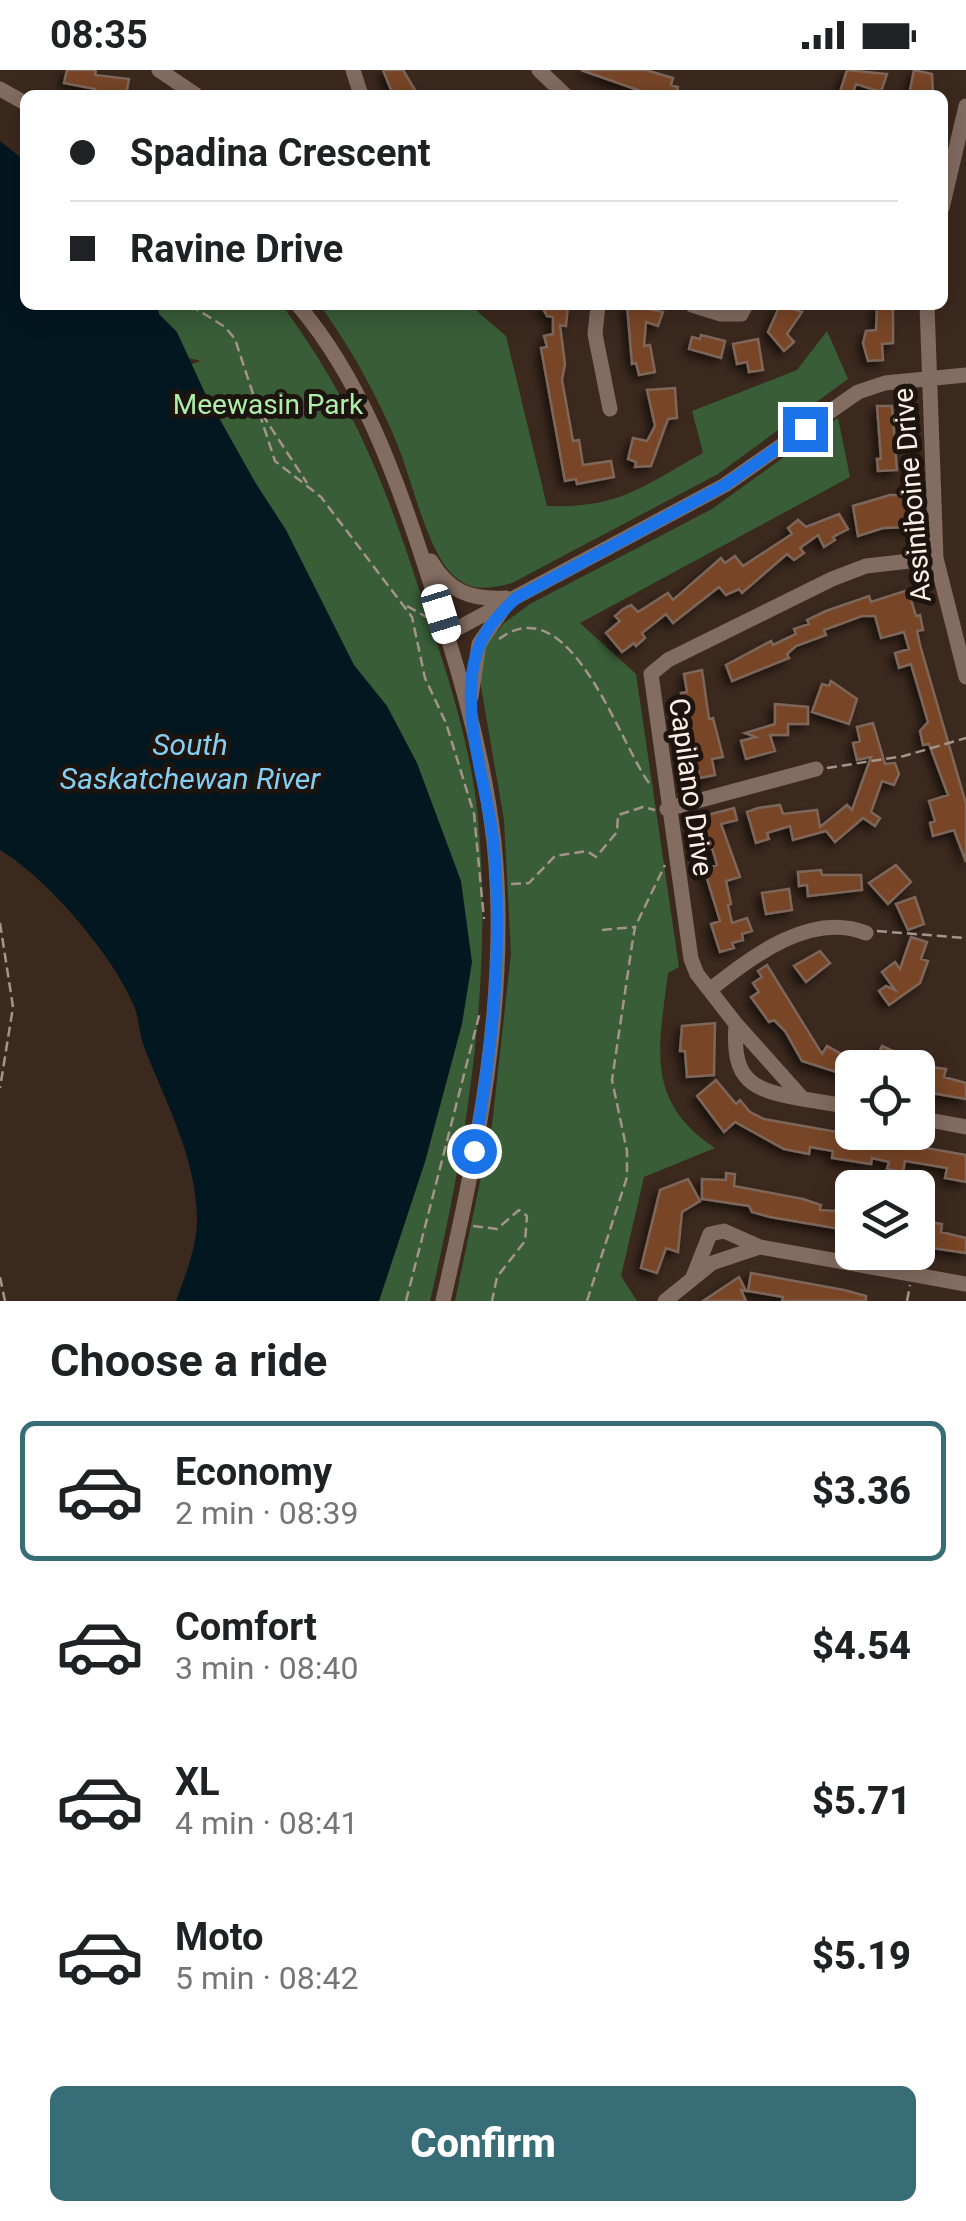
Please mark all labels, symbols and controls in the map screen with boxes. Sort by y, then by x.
text: 08:35 [50,13,148,57]
text: Spadina Crescent [130,131,431,175]
text: Ravine Drive [130,227,343,271]
street label: Assiniboine Drive [886,387,938,603]
park label: Meewasin Park [173,388,364,421]
route end [783,407,828,452]
car [418,581,464,647]
street label: Capilano Drive [662,696,720,878]
water label: South Saskatchewan River [60,727,321,796]
map controls [835,1050,935,1270]
button: locate [835,1050,935,1150]
route start [452,1129,497,1174]
button: layers [835,1170,935,1270]
text: Choose a ride [50,1334,327,1387]
icon: car [55,1446,145,1536]
text: Economy [175,1450,332,1494]
text: $3.36 [812,1469,911,1513]
text: 2 min · 08:39 [175,1494,358,1532]
icon: car [55,1601,145,1691]
text: Comfort [175,1605,317,1649]
text: $4.54 [812,1624,911,1668]
text: 3 min · 08:40 [175,1649,358,1687]
icon: car [55,1756,145,1846]
text: XL [175,1760,220,1804]
text: $5.71 [812,1779,911,1823]
text: 4 min · 08:41 [175,1804,358,1842]
icon: car [55,1911,145,2001]
text: Moto [175,1915,264,1959]
text: $5.19 [812,1934,911,1978]
text: 5 min · 08:42 [175,1959,358,1997]
button: Confirm [50,2086,916,2201]

